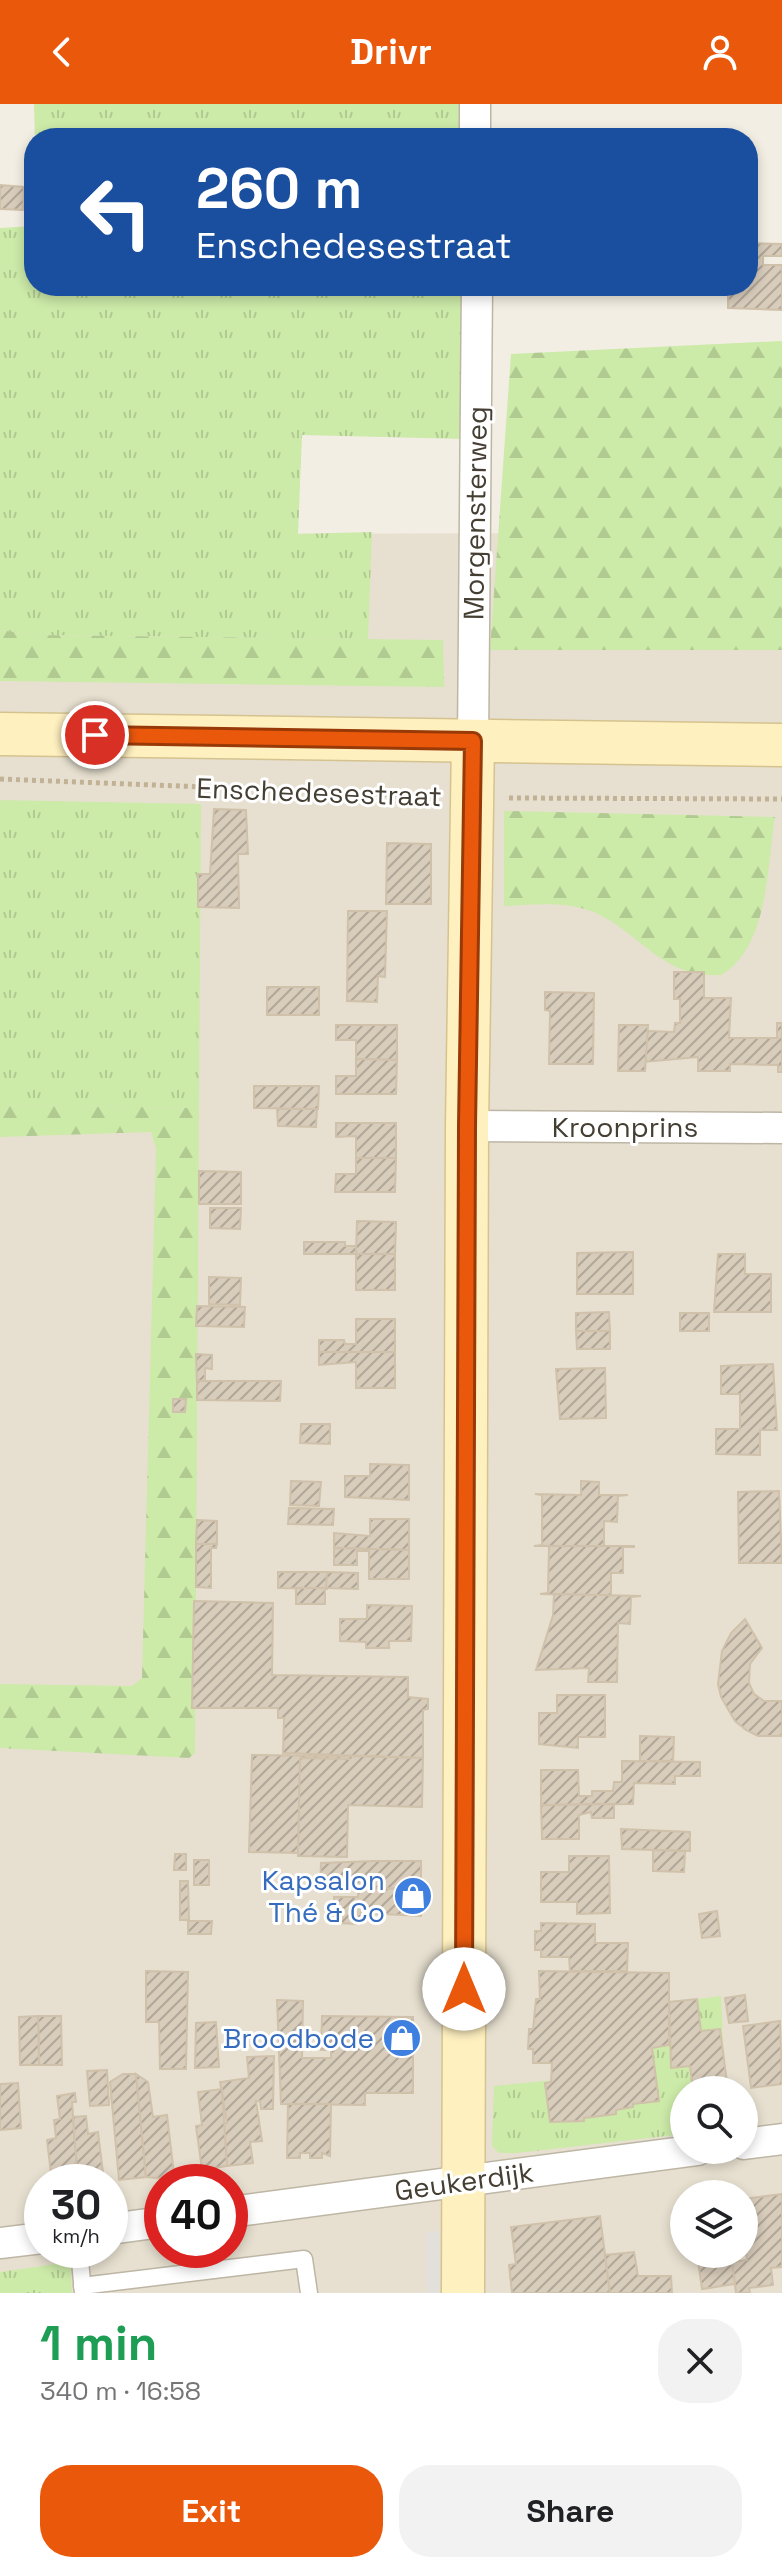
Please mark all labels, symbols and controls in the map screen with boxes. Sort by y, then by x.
text: Drivr [350,29,432,75]
icon: back [40,30,84,74]
icon: person [698,30,742,74]
text: 260 m [196,153,362,224]
icon: left [64,160,168,264]
text: Enschedesestraat [196,223,512,269]
street label: Morgensterweg [455,406,495,620]
pin [61,701,129,769]
icon: arrive [73,713,117,757]
street label: Enschedesestraat [196,770,442,814]
street label: Kroonprins [552,1109,698,1145]
place label: Kapsalon Thé & Co [262,1862,385,1930]
shop icon: Kapsalon Thé & Co [392,1875,434,1917]
position arrow [422,1947,506,2031]
shop icon: Broodbode [381,2017,423,2059]
place label: Broodbode [223,2020,374,2056]
map controls [670,2076,758,2268]
button: search [670,2076,758,2164]
street label: Geukerdijk [392,2153,536,2209]
speed limit sign: 40 [144,2164,248,2268]
text: 30 [51,2180,101,2231]
button: layers [670,2180,758,2268]
text: km/h [52,2223,100,2249]
text: 1 min [40,2313,157,2374]
button: close [658,2319,742,2403]
text: 340 m · 16:58 [40,2374,201,2408]
button: Exit [40,2465,383,2557]
button: Share [399,2465,742,2557]

